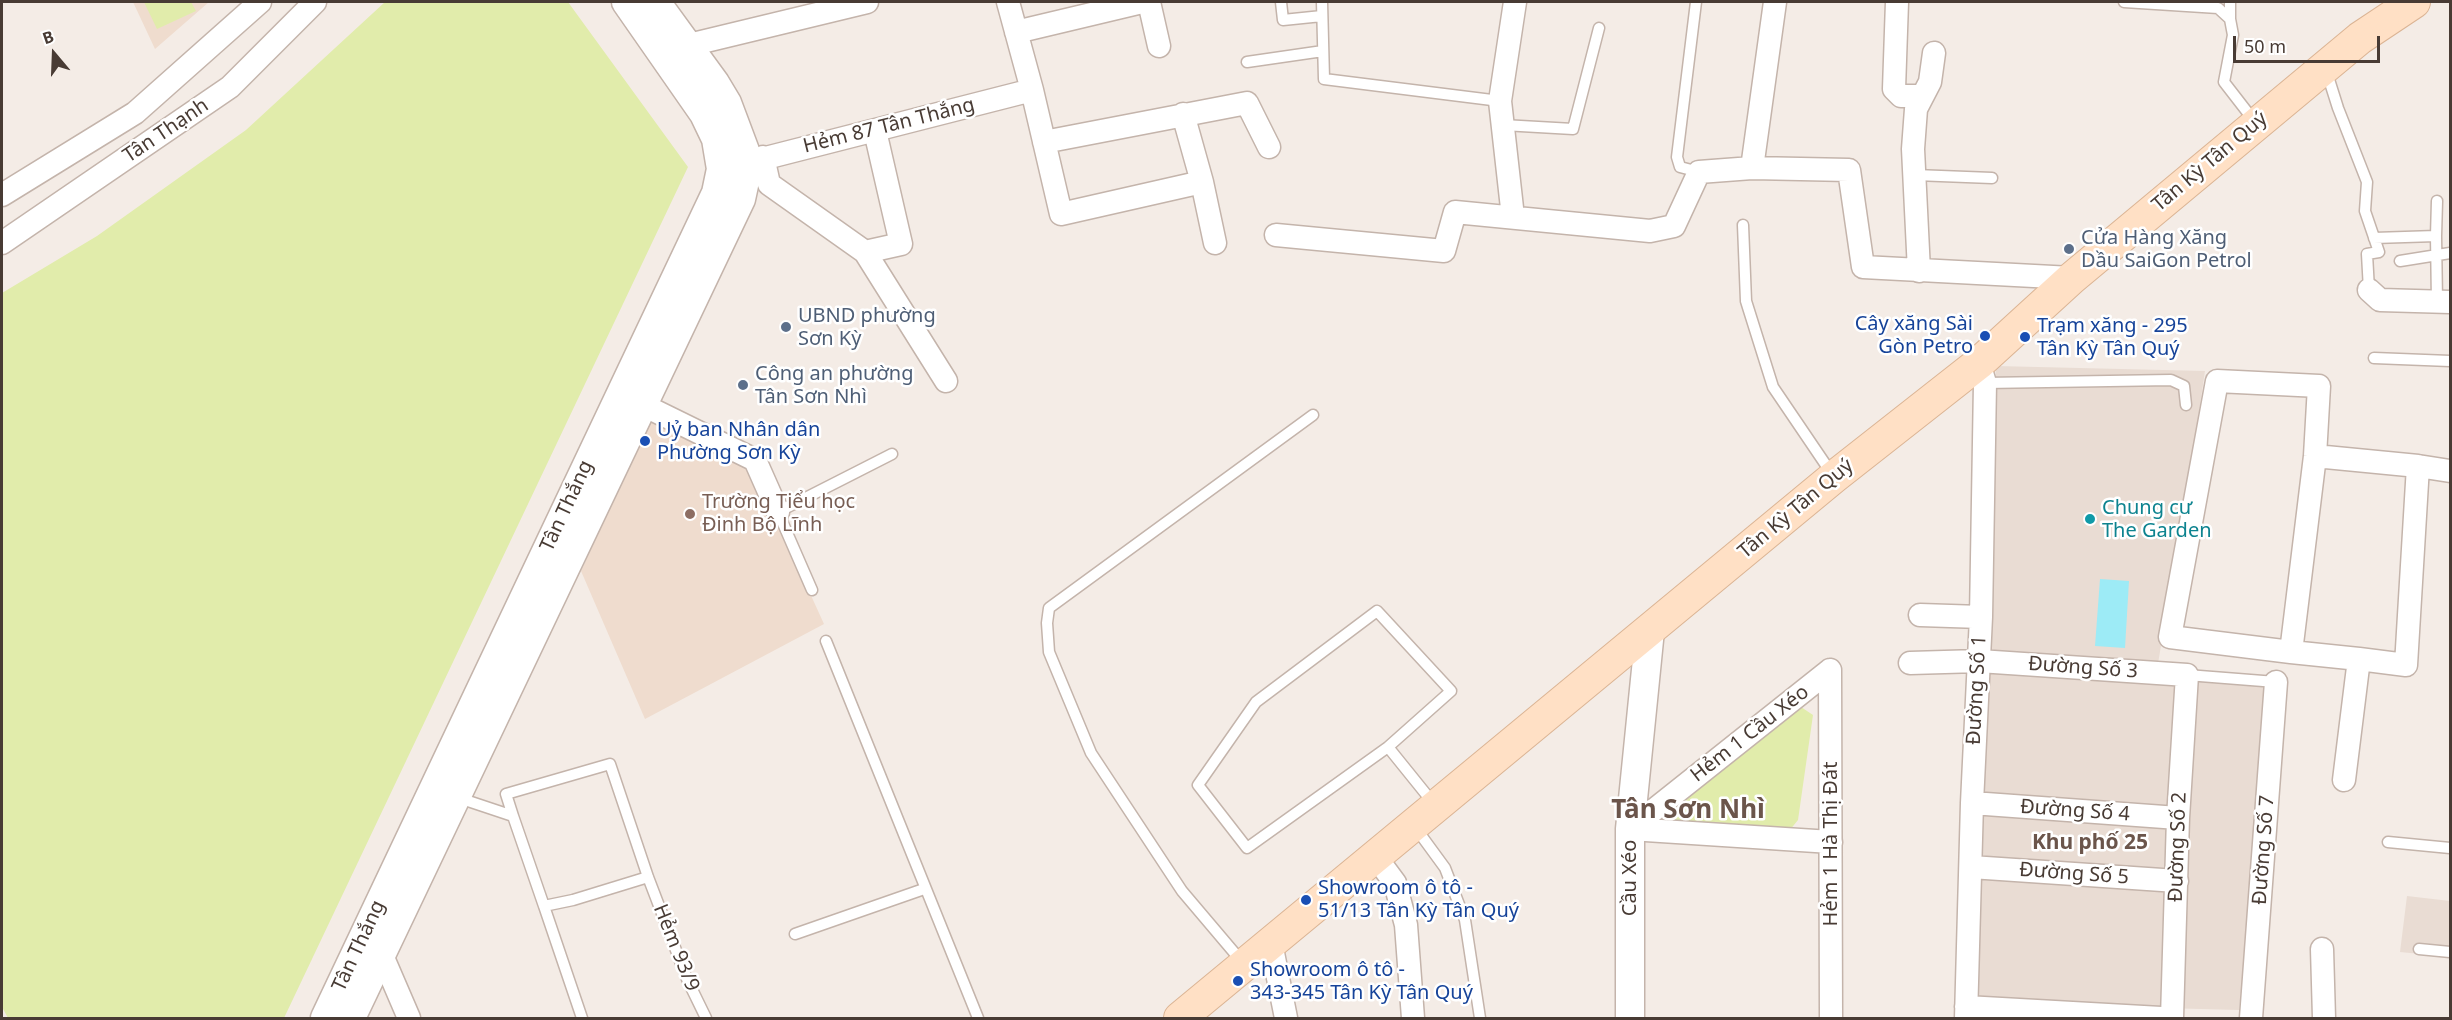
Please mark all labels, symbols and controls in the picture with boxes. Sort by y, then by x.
north arrow [24,24,84,84]
scale bar [2236,24,2383,62]
text: B [40,25,57,49]
text: 50 m [2244,34,2286,58]
street label: Hẻm 87 Tân Thắng [801,93,977,159]
street label: Tân Thạnh [119,94,213,168]
street label: Tân Kỳ Tân Quý [2148,107,2272,217]
place label: Cửa Hàng Xăng Dầu SaiGon Petrol [2081,226,2252,273]
marker: Cửa Hàng Xăng Dầu SaiGon Petrol [2062,242,2076,256]
place label: UBND phường Sơn Kỳ [798,304,936,351]
place label: Cây xăng Sài Gòn Petro [1855,312,1973,359]
place label: Trạm xăng - 295 Tân Kỳ Tân Quý [2037,314,2188,361]
marker: UBND phường Sơn Kỳ [779,320,793,334]
marker: Cây xăng Sài Gòn Petro [1978,329,1992,343]
marker: Trạm xăng - 295 Tân Kỳ Tân Quý [2018,330,2032,344]
place label: Công an phường Tân Sơn Nhì [755,362,913,409]
marker: Công an phường Tân Sơn Nhì [736,378,750,392]
place label: Uỷ ban Nhân dân Phường Sơn Kỳ [657,418,820,465]
marker: Uỷ ban Nhân dân Phường Sơn Kỳ [638,434,652,448]
street label: Tân Kỳ Tân Quý [1734,454,1858,564]
street label: Tân Thắng [535,457,599,555]
place label: Trường Tiểu học Đinh Bộ Lĩnh [702,490,855,537]
place label: Chung cư The Garden [2102,496,2212,543]
marker: Trường Tiểu học Đinh Bộ Lĩnh [683,507,697,521]
marker: Chung cư The Garden [2083,512,2097,526]
street label: Đường Số 1 [1962,634,1992,746]
street label: Đường Số 3 [2027,652,2139,684]
street label: Hẻm 1 Cầu Xéo [1686,680,1814,788]
street label: Hẻm 1 Hà Thị Đát [1819,762,1843,926]
street label: Đường Số 2 [2164,792,2192,902]
street label: Đường Số 7 [2248,794,2280,906]
district label: Tân Sơn Nhì [1611,795,1765,827]
street label: Đường Số 4 [2019,795,2131,827]
district label: Khu phố 25 [2032,830,2148,856]
street label: Cầu Xéo [1618,840,1642,916]
street label: Đường Số 5 [2018,858,2130,890]
place label: Showroom ô tô - 51/13 Tân Kỳ Tân Quý [1318,876,1519,923]
marker: Showroom ô tô - 51/13 Tân Kỳ Tân Quý [1299,893,1313,907]
street label: Tân Thắng [327,897,391,995]
street label: Hẻm 93/9 [648,901,704,995]
place label: Showroom ô tô - 343-345 Tân Kỳ Tân Quý [1250,958,1473,1005]
marker: Showroom ô tô - 343-345 Tân Kỳ Tân Quý [1231,974,1245,988]

